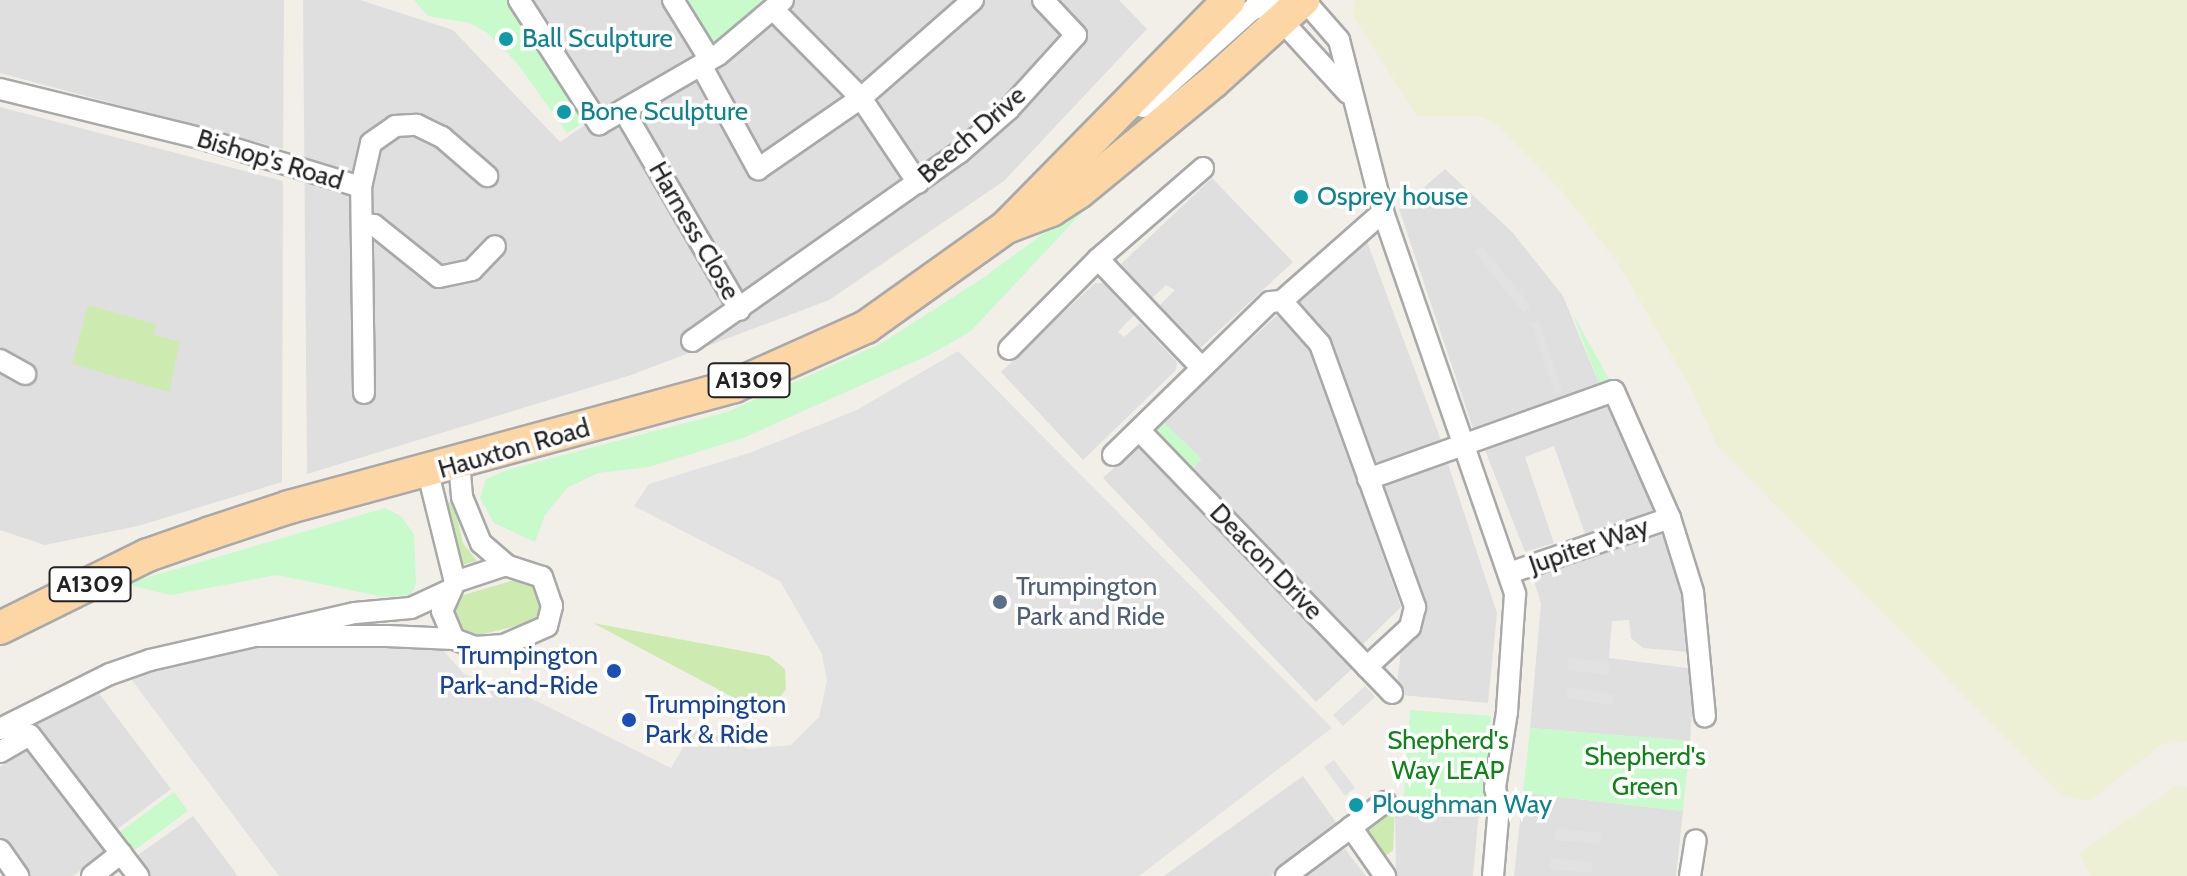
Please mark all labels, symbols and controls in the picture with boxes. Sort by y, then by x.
place label: Ball Sculpture [522,23,673,55]
marker: Ball Sculpture [497,30,515,48]
street label: Beech Drive [912,80,1032,190]
place label: Bone Sculpture [580,96,748,128]
marker: Bone Sculpture [555,103,573,121]
street label: Bishop's Road [193,123,347,197]
street label: Harness Close [642,156,746,306]
place label: Osprey house [1317,181,1468,213]
marker: Osprey house [1292,188,1310,206]
road number: A1309 [707,360,791,400]
street label: Hauxton Road [435,412,593,486]
street label: Deacon Drive [1203,498,1329,626]
street label: Jupiter Way [1525,511,1653,581]
road number: A1309 [48,564,132,604]
place label: Trumpington Park and Ride [1016,571,1165,632]
marker: Trumpington Park and Ride [991,593,1009,611]
place label: Trumpington Park-and-Ride [439,640,598,702]
marker: Trumpington Park-and-Ride [605,662,623,680]
place label: Trumpington Park & Ride [645,689,786,750]
marker: Trumpington Park & Ride [620,711,638,729]
park label: Shepherd's Way LEAP [1387,725,1509,786]
park label: Shepherd's Green [1584,741,1706,802]
place label: Ploughman Way [1372,789,1552,821]
marker: Ploughman Way [1347,796,1365,814]

